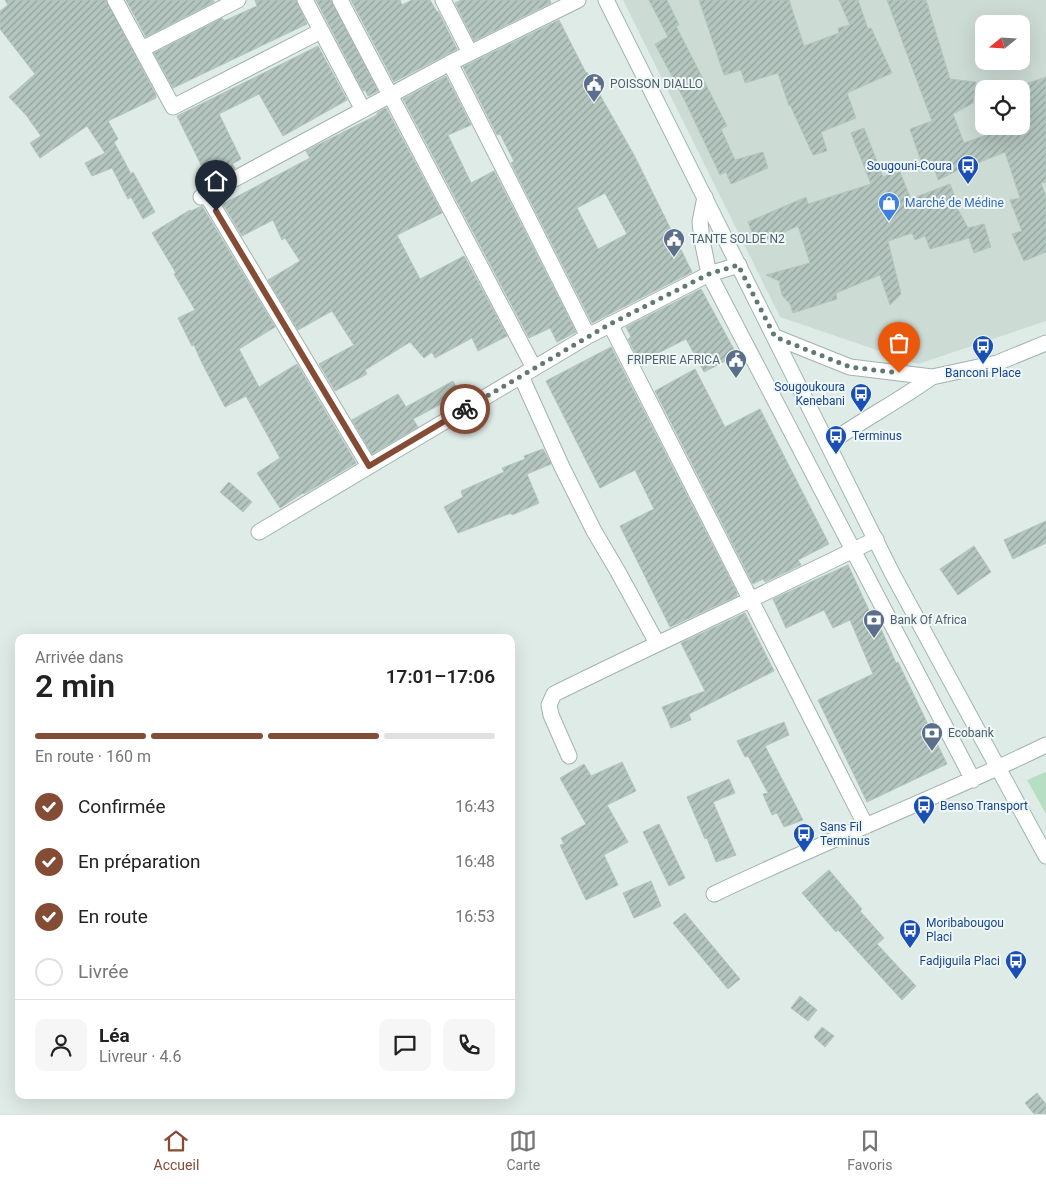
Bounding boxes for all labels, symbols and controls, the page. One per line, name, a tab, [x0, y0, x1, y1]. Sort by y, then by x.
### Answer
north arrow	[975, 15, 1030, 70]
map controls	[975, 15, 1030, 135]
public building icon: POISSON DIALLO	[582, 72, 606, 103]
place label: POISSON DIALLO	[610, 77, 703, 91]
button: locate	[975, 80, 1030, 135]
bus stop icon: Sougouni-Coura	[956, 154, 980, 185]
place label: Sougouni-Coura	[867, 159, 952, 173]
pin	[195, 160, 237, 211]
icon: home	[202, 167, 230, 195]
shop icon: Marché de Médine	[877, 191, 901, 222]
place label: Marché de Médine	[905, 196, 1004, 210]
public building icon: TANTE SOLDE N2	[662, 227, 686, 258]
place label: TANTE SOLDE N2	[690, 232, 785, 246]
pin	[878, 322, 920, 373]
icon: bag	[885, 329, 913, 357]
bus stop icon: Banconi Place	[971, 334, 995, 365]
public building icon: FRIPERIE AFRICA	[724, 348, 748, 379]
place label: FRIPERIE AFRICA	[627, 353, 720, 367]
place label: Banconi Place	[945, 366, 1021, 380]
place label: Sougoukoura Kenebani	[774, 380, 845, 408]
bus stop icon: Sougoukoura Kenebani	[849, 382, 873, 413]
courier	[440, 384, 490, 434]
icon: bike	[451, 395, 479, 423]
bus stop icon: Terminus	[824, 424, 848, 455]
place label: Terminus	[852, 429, 902, 443]
bank icon: Bank Of Africa	[862, 608, 886, 639]
place label: Bank Of Africa	[890, 613, 967, 627]
text: Arrivée dans	[35, 648, 124, 667]
text: 17:01–17:06	[386, 665, 495, 688]
text: 2 min	[35, 667, 115, 705]
bank icon: Ecobank	[920, 721, 944, 752]
place label: Ecobank	[948, 726, 995, 740]
text: En route · 160 m	[35, 747, 151, 766]
icon: check	[35, 793, 63, 821]
bus stop icon: Benso Transport	[912, 794, 936, 825]
text: Confirmée	[78, 795, 165, 818]
text: 16:43	[455, 797, 495, 816]
place label: Benso Transport	[940, 799, 1028, 813]
place label: Sans Fil Terminus	[820, 820, 870, 848]
bus stop icon: Sans Fil Terminus	[792, 822, 816, 853]
icon: check	[35, 848, 63, 876]
text: En préparation	[78, 850, 201, 873]
text: 16:48	[455, 852, 495, 871]
icon: check	[35, 903, 63, 931]
text: En route	[78, 905, 148, 928]
text: 16:53	[455, 907, 495, 926]
place label: Moribabougou Placi	[926, 916, 1004, 944]
bus stop icon: Moribabougou Placi	[898, 918, 922, 949]
bus stop icon: Fadjiguila Placi	[1004, 949, 1028, 980]
place label: Fadjiguila Placi	[920, 954, 1000, 968]
text: Livrée	[78, 960, 128, 983]
button: person	[35, 1019, 87, 1071]
button: chat	[379, 1019, 431, 1071]
button: phone	[443, 1019, 495, 1071]
text: Léa	[99, 1024, 130, 1047]
text: Livreur · 4.6	[99, 1047, 182, 1066]
tab: Accueil	[154, 1127, 199, 1173]
tab: Carte	[506, 1127, 540, 1173]
tab: Favoris	[847, 1127, 892, 1173]

